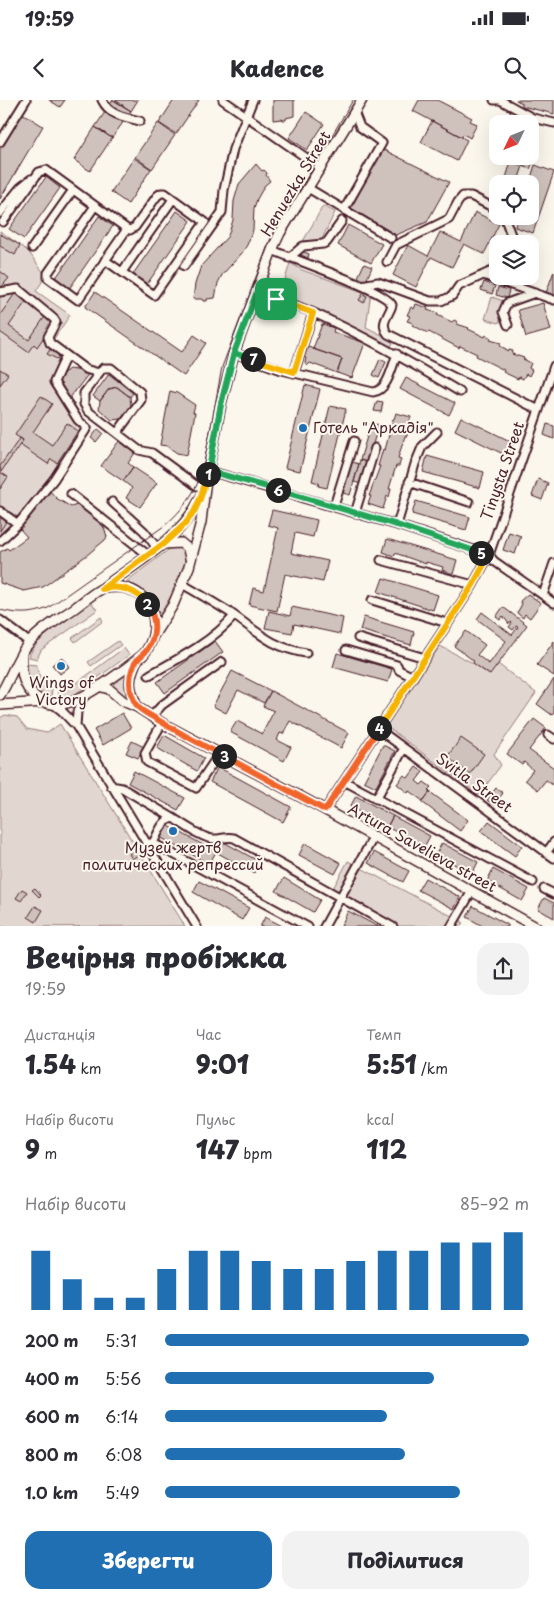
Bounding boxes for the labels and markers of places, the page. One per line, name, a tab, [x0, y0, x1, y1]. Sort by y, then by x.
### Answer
pin	[255, 278, 297, 320]
pin: 7	[240, 346, 266, 372]
place label: Готель "Аркадія"	[313, 415, 434, 438]
marker: Готель "Аркадія"	[297, 422, 309, 434]
pin: 1	[196, 462, 220, 486]
pin: 6	[266, 478, 290, 502]
pin: 5	[468, 540, 494, 566]
pin: 2	[134, 592, 160, 616]
marker: Wings of Victory	[55, 660, 67, 672]
place label: Wings of Victory	[29, 670, 94, 710]
pin: 4	[366, 716, 392, 740]
pin: 3	[212, 744, 236, 768]
marker: Музей жертв политических репрессий	[167, 825, 179, 837]
place label: Музей жертв политических репрессий	[82, 835, 264, 875]

